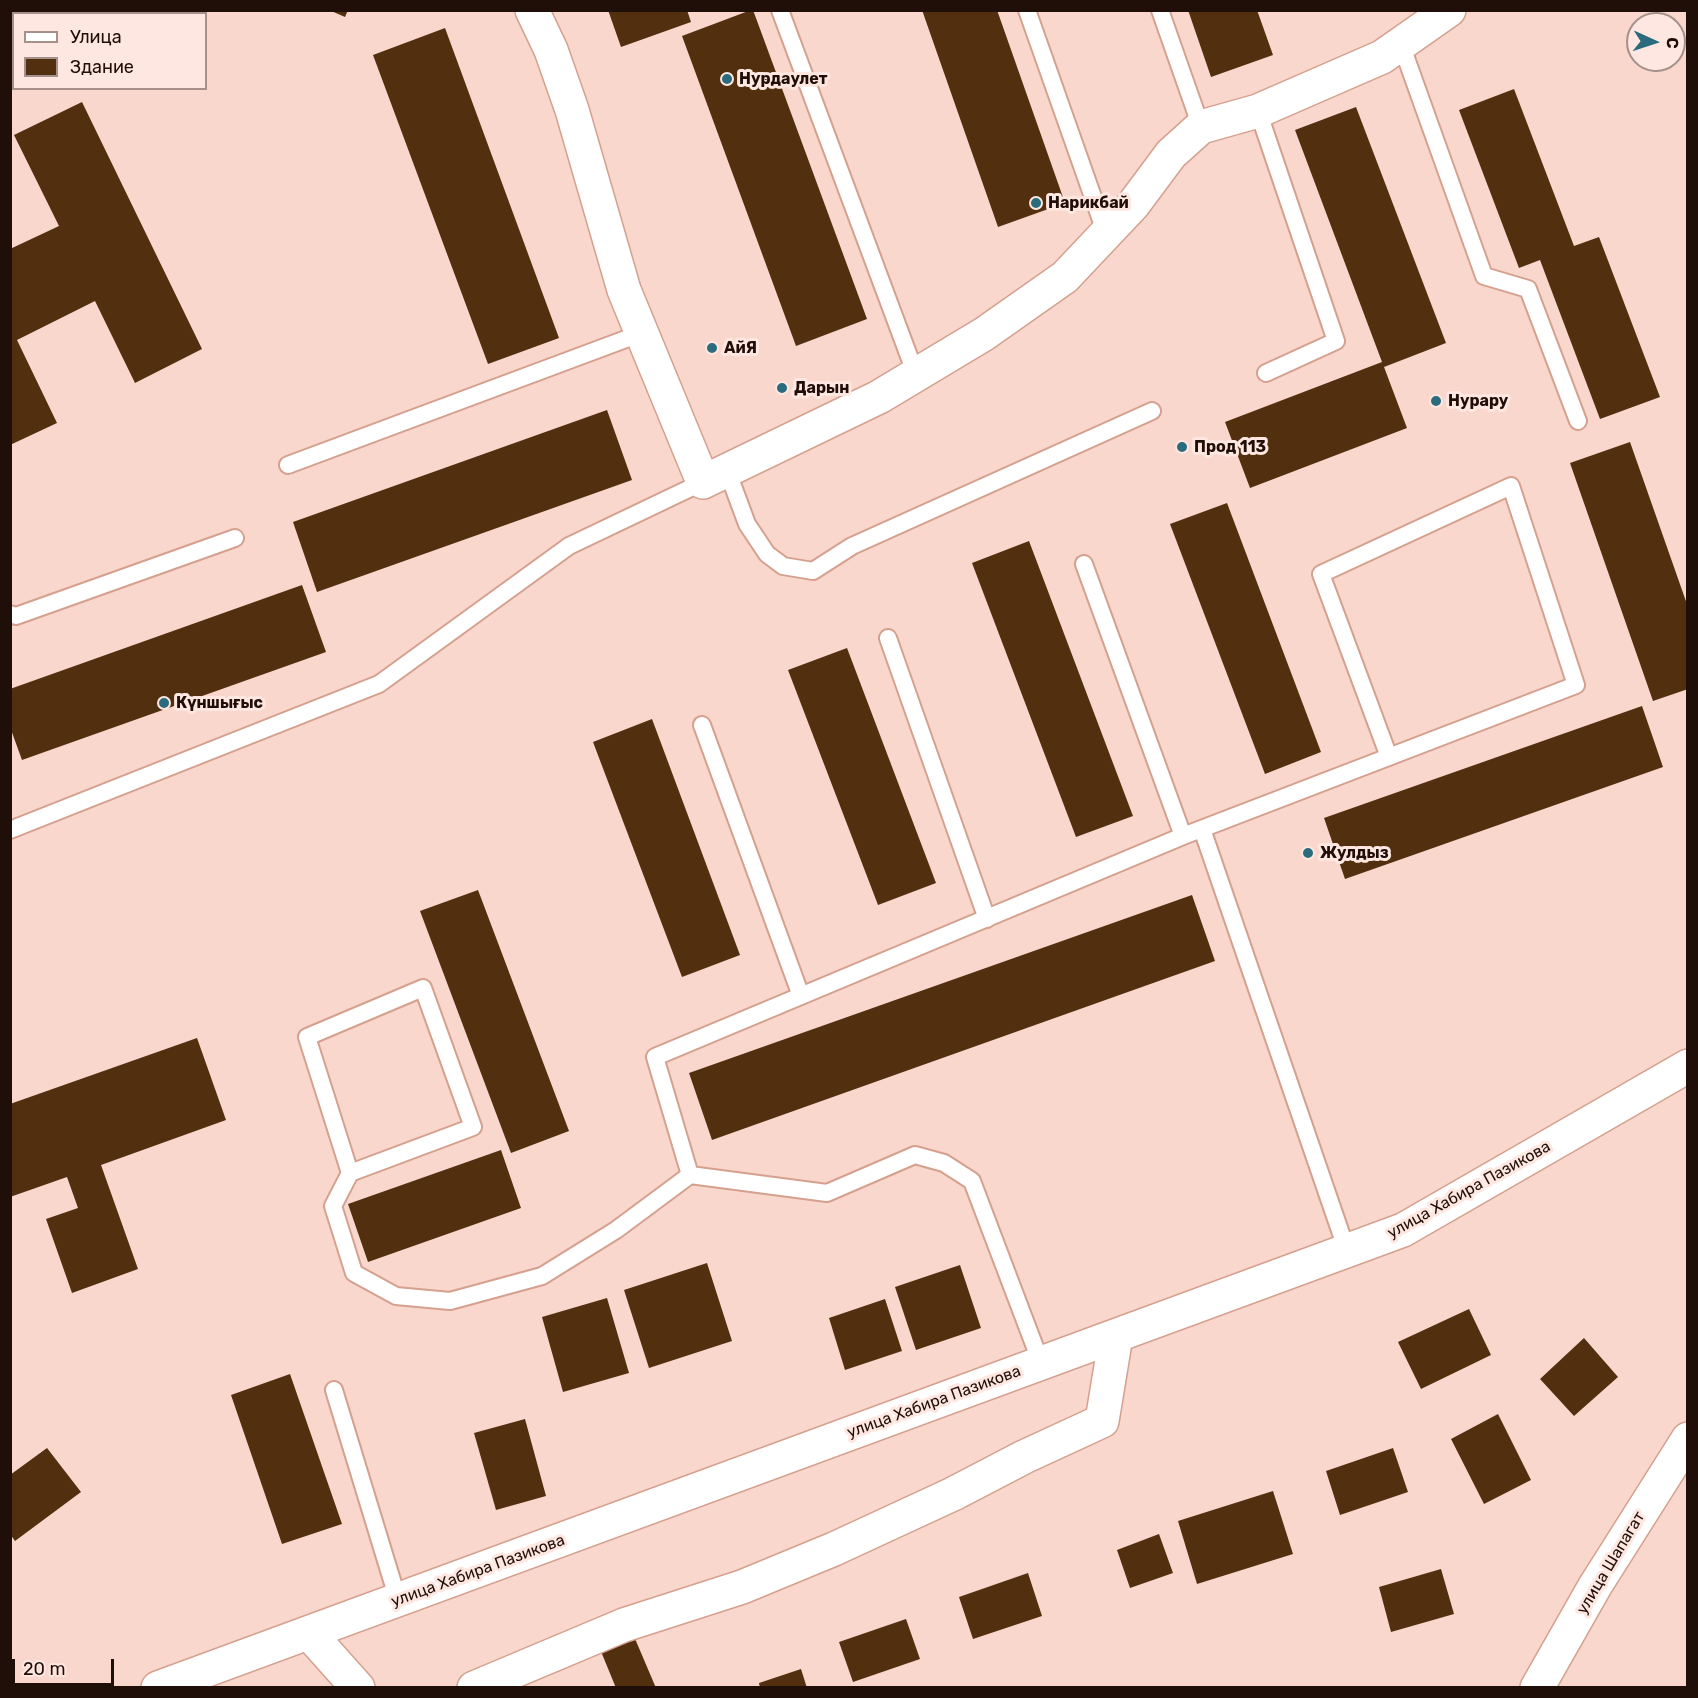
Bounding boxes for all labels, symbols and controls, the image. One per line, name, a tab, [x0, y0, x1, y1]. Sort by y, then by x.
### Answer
legend	[12, 12, 207, 90]
north arrow	[1626, 12, 1686, 72]
text: Улица	[70, 26, 122, 48]
text: С	[1663, 37, 1682, 49]
text: Здание	[70, 56, 134, 78]
place label: Нурдаулет	[739, 69, 828, 89]
marker: Нурдаулет	[720, 72, 734, 86]
place label: Нарикбай	[1048, 193, 1129, 213]
marker: Нарикбай	[1029, 196, 1043, 210]
place label: АйЯ	[724, 338, 757, 358]
marker: АйЯ	[705, 341, 719, 355]
place label: Дарын	[794, 378, 849, 398]
marker: Дарын	[775, 381, 789, 395]
place label: Нурару	[1448, 391, 1508, 411]
marker: Нурару	[1429, 394, 1443, 408]
place label: Прод 113	[1194, 437, 1266, 457]
marker: Прод 113	[1175, 440, 1189, 454]
place label: Күншығыс	[176, 693, 263, 713]
marker: Күншығыс	[157, 696, 171, 710]
place label: Жулдыз	[1320, 843, 1389, 863]
marker: Жулдыз	[1301, 846, 1315, 860]
street label: улица Хабира Пазикова	[1384, 1137, 1554, 1243]
street label: улица Хабира Пазикова	[844, 1362, 1024, 1442]
street label: улица Шапагат	[1573, 1508, 1649, 1618]
street label: улица Хабира Пазикова	[388, 1531, 568, 1611]
scale bar	[15, 1647, 117, 1685]
text: 20 m	[23, 1658, 65, 1680]

